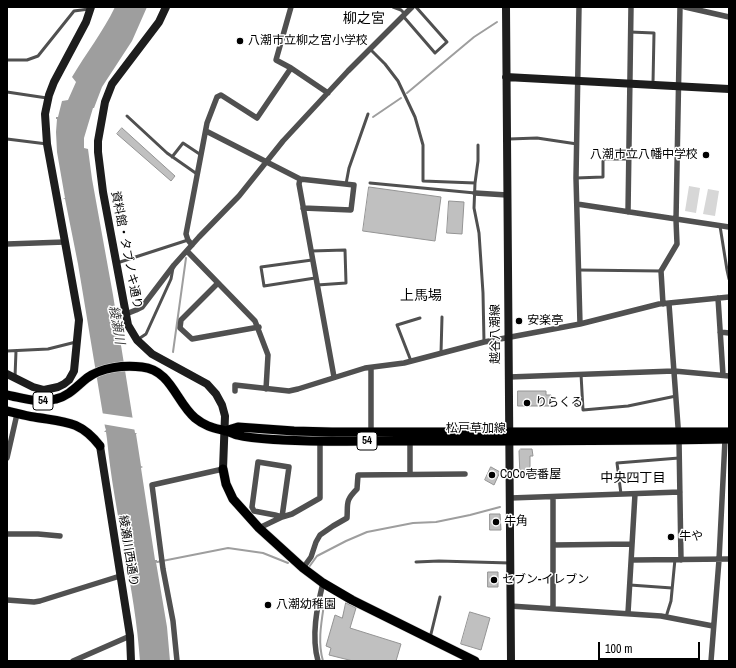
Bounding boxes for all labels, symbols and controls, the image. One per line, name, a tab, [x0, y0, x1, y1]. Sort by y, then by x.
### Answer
district label: 柳之宮	[343, 11, 385, 27]
place label: 八潮市立柳之宮小学校	[248, 34, 368, 48]
marker: 八潮市立柳之宮小学校	[235, 36, 245, 46]
place label: 八潮市立八幡中学校	[590, 148, 698, 162]
marker: 八潮市立八幡中学校	[701, 150, 711, 160]
street label: 資料館・タブノキ通り	[107, 190, 145, 310]
district label: 上馬場	[400, 288, 442, 304]
water label: 綾瀬川	[105, 304, 127, 346]
street label: 越谷八潮線	[489, 304, 503, 364]
place label: 安楽亭	[527, 314, 563, 328]
marker: 安楽亭	[514, 316, 524, 326]
road number: 54	[33, 392, 53, 410]
place label: りらくる	[535, 396, 583, 410]
marker: りらくる	[522, 398, 532, 408]
street label: 松戸草加線	[446, 422, 506, 436]
road number: 54	[357, 432, 377, 450]
place label: CoCo壱番屋	[500, 468, 561, 482]
marker: CoCo壱番屋	[487, 470, 497, 480]
district label: 中央四丁目	[601, 471, 665, 487]
street label: 綾瀬川西通り	[115, 514, 141, 588]
place label: 牛角	[504, 515, 528, 529]
marker: 牛角	[491, 517, 501, 527]
place label: 牛や	[679, 530, 703, 544]
marker: 牛や	[666, 532, 676, 542]
place label: セブン-イレブン	[502, 573, 589, 587]
marker: セブン-イレブン	[489, 575, 499, 585]
place label: 八潮幼稚園	[276, 598, 336, 612]
marker: 八潮幼稚園	[263, 600, 273, 610]
scale bar	[600, 634, 702, 660]
text: 100 m	[605, 641, 632, 657]

